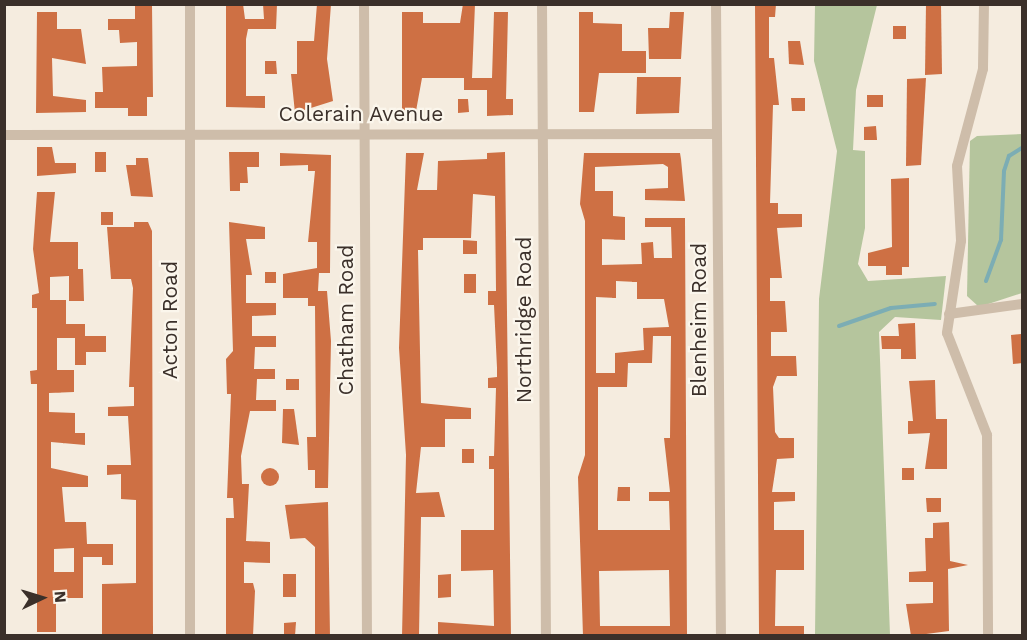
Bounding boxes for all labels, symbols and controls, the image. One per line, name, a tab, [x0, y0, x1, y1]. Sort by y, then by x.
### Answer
street label: Colerain Avenue	[278, 101, 444, 127]
street label: Northridge Road	[511, 237, 537, 403]
street label: Blenheim Road	[686, 243, 712, 397]
street label: Chatham Road	[333, 245, 359, 395]
street label: Acton Road	[157, 261, 183, 379]
north arrow	[12, 568, 72, 628]
text: N	[51, 590, 70, 603]

